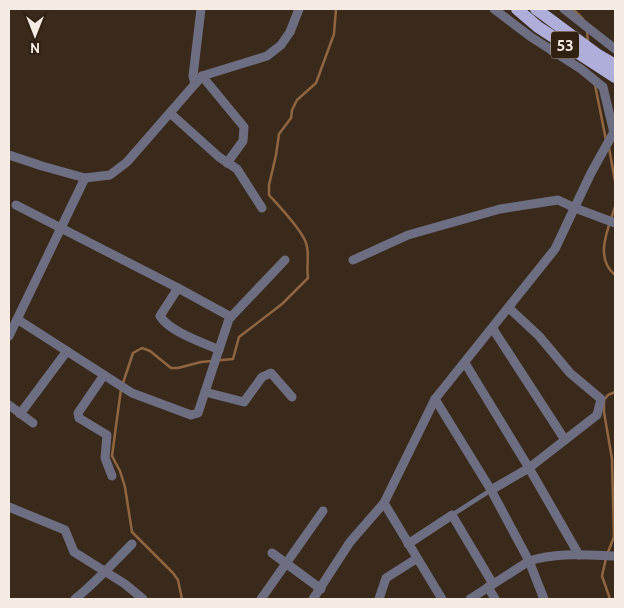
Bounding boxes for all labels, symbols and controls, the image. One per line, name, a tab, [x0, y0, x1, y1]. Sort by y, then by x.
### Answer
north arrow	[10, 10, 60, 60]
road number: 53	[551, 32, 579, 58]
text: N	[30, 39, 40, 57]

